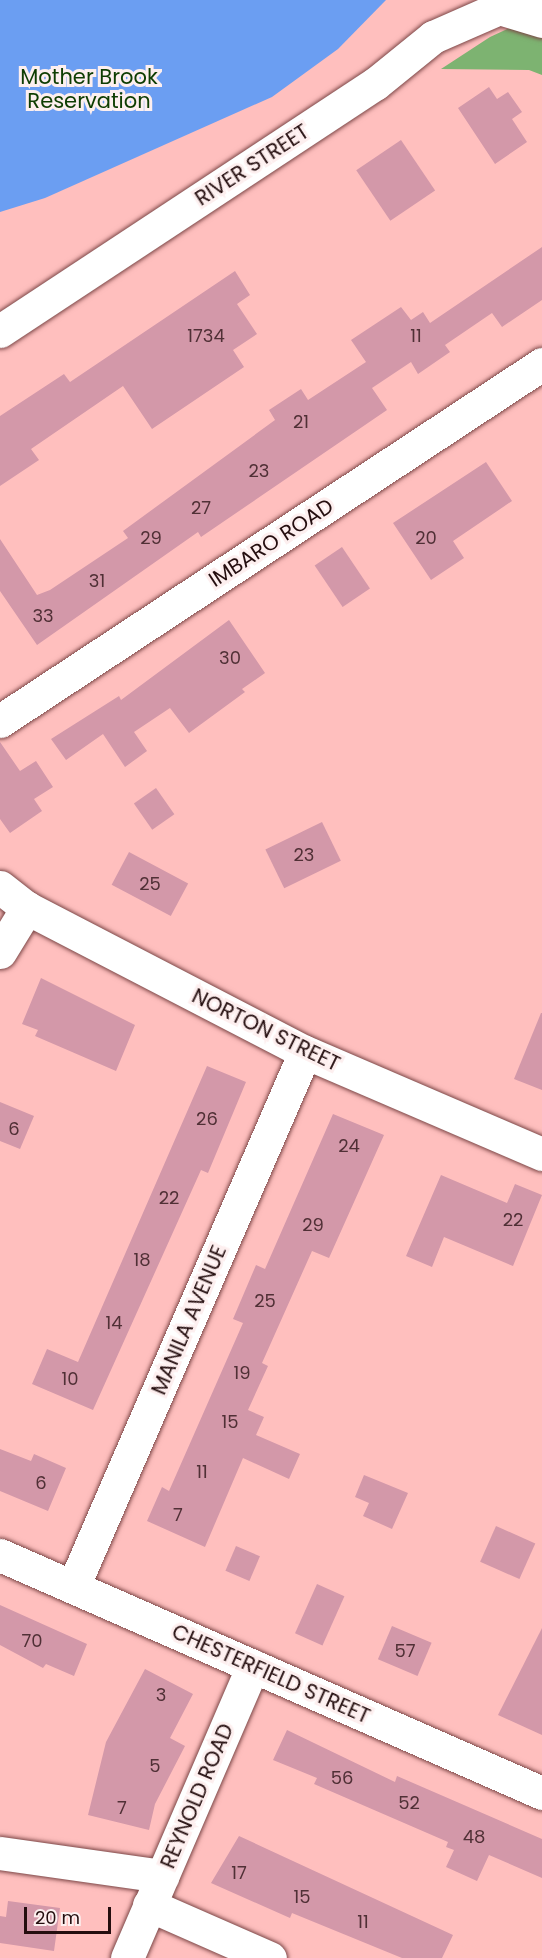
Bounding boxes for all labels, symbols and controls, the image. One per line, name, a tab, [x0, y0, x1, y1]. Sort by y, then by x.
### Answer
park label: Mother Brook Reservation	[20, 64, 158, 114]
street label: RIVER STREET	[190, 119, 314, 211]
house number: 1734	[187, 325, 225, 347]
house number: 11	[410, 325, 422, 347]
house number: 21	[293, 411, 309, 433]
house number: 23	[249, 460, 269, 482]
street label: IMBARO ROAD	[204, 493, 338, 593]
house number: 27	[191, 497, 211, 519]
house number: 29	[140, 527, 162, 549]
house number: 20	[415, 527, 437, 549]
house number: 31	[89, 570, 105, 592]
house number: 33	[32, 605, 54, 627]
house number: 30	[219, 647, 241, 669]
house number: 23	[294, 844, 314, 866]
house number: 25	[139, 873, 161, 895]
street label: NORTON STREET	[188, 983, 344, 1077]
house number: 26	[196, 1108, 218, 1130]
house number: 6	[8, 1118, 20, 1140]
house number: 24	[338, 1135, 360, 1157]
house number: 22	[159, 1187, 179, 1209]
house number: 22	[503, 1209, 523, 1231]
house number: 29	[302, 1214, 324, 1236]
street label: MANILA AVENUE	[146, 1242, 232, 1398]
house number: 18	[133, 1249, 151, 1271]
house number: 25	[254, 1290, 276, 1312]
house number: 14	[105, 1312, 123, 1334]
house number: 19	[233, 1362, 251, 1384]
house number: 10	[61, 1368, 79, 1390]
house number: 15	[221, 1411, 239, 1433]
house number: 11	[196, 1461, 208, 1483]
house number: 6	[35, 1472, 47, 1494]
house number: 7	[173, 1504, 183, 1526]
street label: CHESTERFIELD STREET	[168, 1619, 374, 1729]
house number: 70	[21, 1630, 43, 1652]
house number: 57	[394, 1640, 416, 1662]
house number: 3	[156, 1684, 166, 1706]
street label: REYNOLD ROAD	[155, 1720, 239, 1872]
house number: 5	[149, 1755, 161, 1777]
house number: 56	[331, 1767, 353, 1789]
house number: 52	[398, 1792, 420, 1814]
house number: 7	[117, 1797, 127, 1819]
house number: 48	[463, 1826, 485, 1848]
house number: 17	[231, 1862, 247, 1884]
house number: 15	[293, 1886, 311, 1908]
scale bar	[27, 1895, 114, 1933]
text: 20 m	[35, 1905, 80, 1930]
house number: 11	[357, 1911, 369, 1933]

